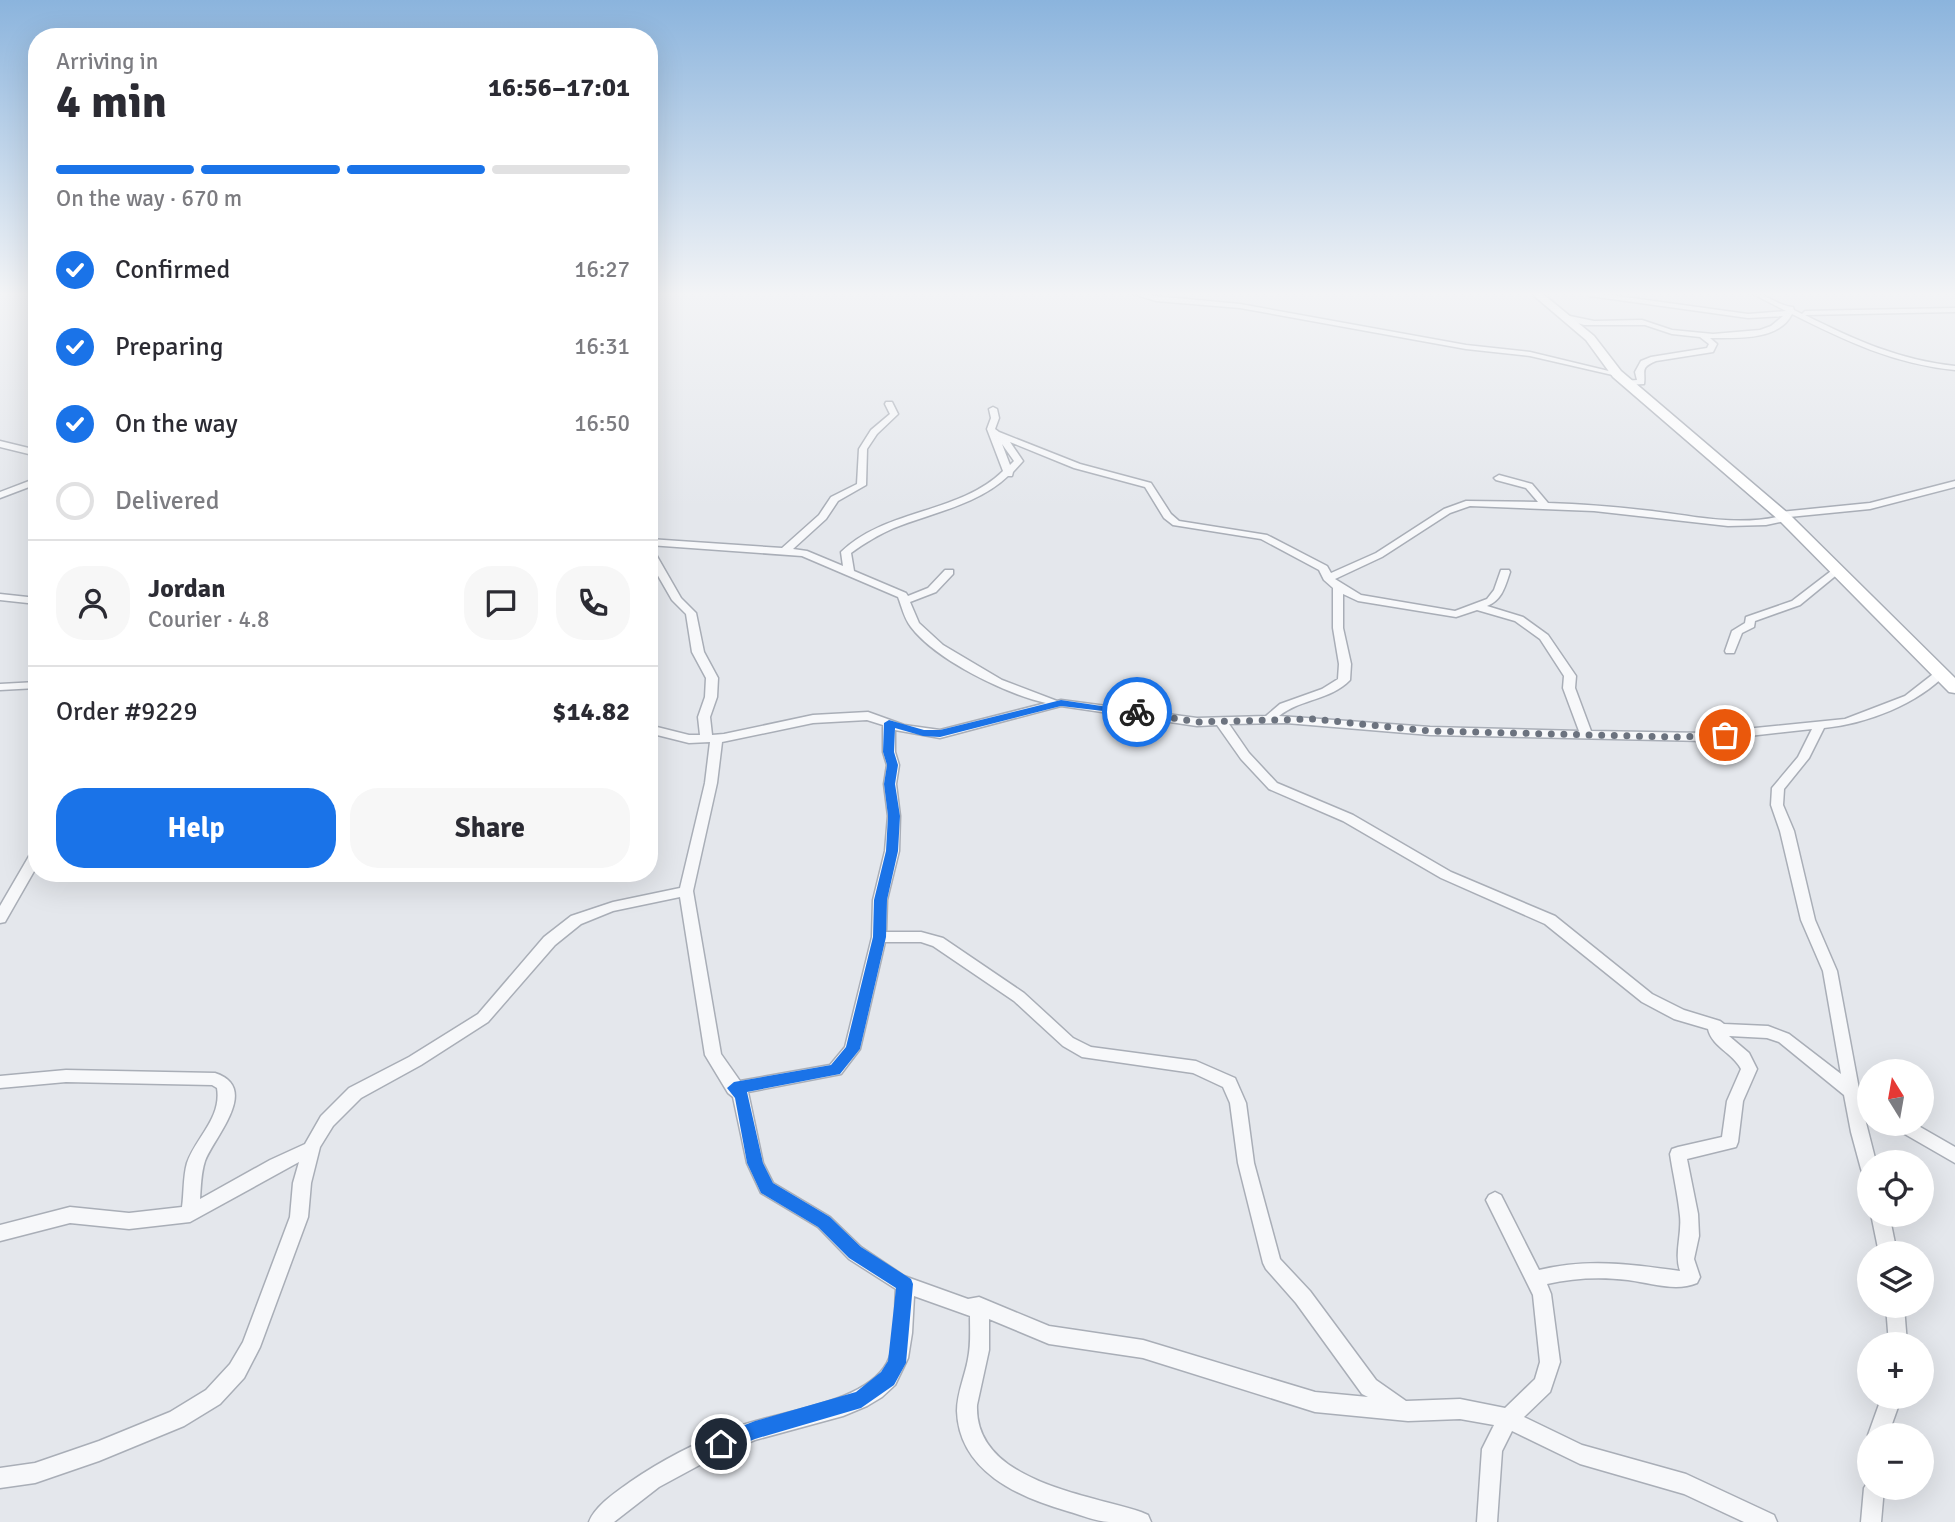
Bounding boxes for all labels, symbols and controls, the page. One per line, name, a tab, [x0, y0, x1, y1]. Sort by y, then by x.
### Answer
text: Arriving in	[56, 47, 158, 76]
text: 16:56–17:01	[488, 72, 630, 104]
text: 4 min	[56, 74, 167, 130]
text: On the way · 670 m	[56, 184, 242, 213]
icon: check	[56, 251, 94, 289]
text: Confirmed	[115, 254, 230, 286]
text: 16:27	[574, 255, 630, 284]
icon: check	[56, 328, 94, 366]
text: Preparing	[115, 331, 223, 363]
text: 16:31	[574, 332, 630, 361]
icon: check	[56, 405, 94, 443]
text: On the way	[115, 408, 238, 440]
text: 16:50	[574, 409, 630, 438]
text: Delivered	[115, 485, 220, 517]
button: person	[56, 566, 130, 640]
button: chat	[464, 566, 538, 640]
button: phone	[556, 566, 630, 640]
text: Jordan	[148, 573, 225, 605]
text: Courier · 4.8	[148, 605, 269, 634]
courier	[1102, 677, 1172, 747]
icon: bike	[1118, 693, 1156, 731]
text: Order #9229	[56, 696, 197, 728]
text: $14.82	[552, 696, 630, 728]
pin	[1695, 705, 1755, 765]
icon: bag	[1706, 716, 1744, 754]
button: Help	[56, 788, 336, 868]
button: Share	[350, 788, 630, 868]
north arrow	[1857, 1059, 1934, 1136]
map controls	[1857, 1059, 1934, 1500]
button: locate	[1857, 1150, 1934, 1227]
button: layers	[1857, 1241, 1934, 1318]
button: +	[1857, 1332, 1934, 1409]
pin	[691, 1414, 751, 1474]
button: −	[1857, 1423, 1934, 1500]
icon: home	[702, 1425, 740, 1463]

